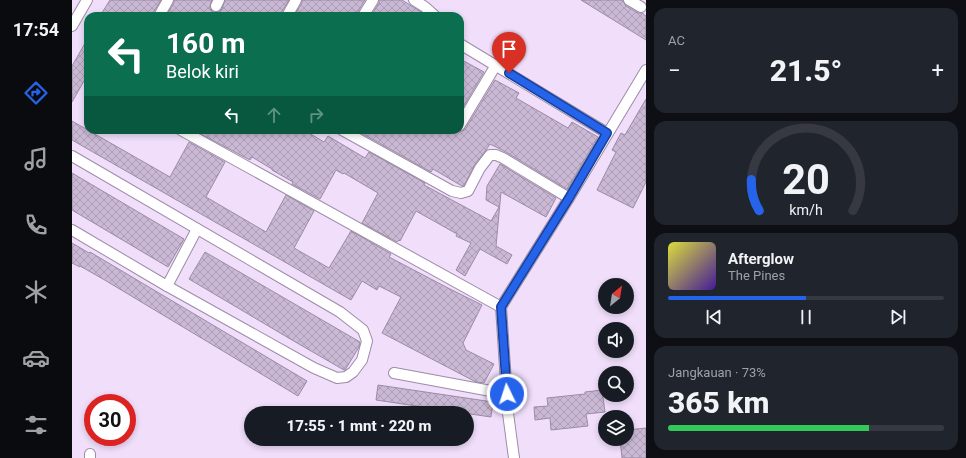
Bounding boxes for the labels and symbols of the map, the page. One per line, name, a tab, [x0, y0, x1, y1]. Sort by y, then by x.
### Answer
pin	[492, 32, 526, 73]
north arrow	[598, 278, 634, 314]
position arrow	[486, 373, 528, 415]
speed limit sign: 30	[84, 394, 136, 446]

